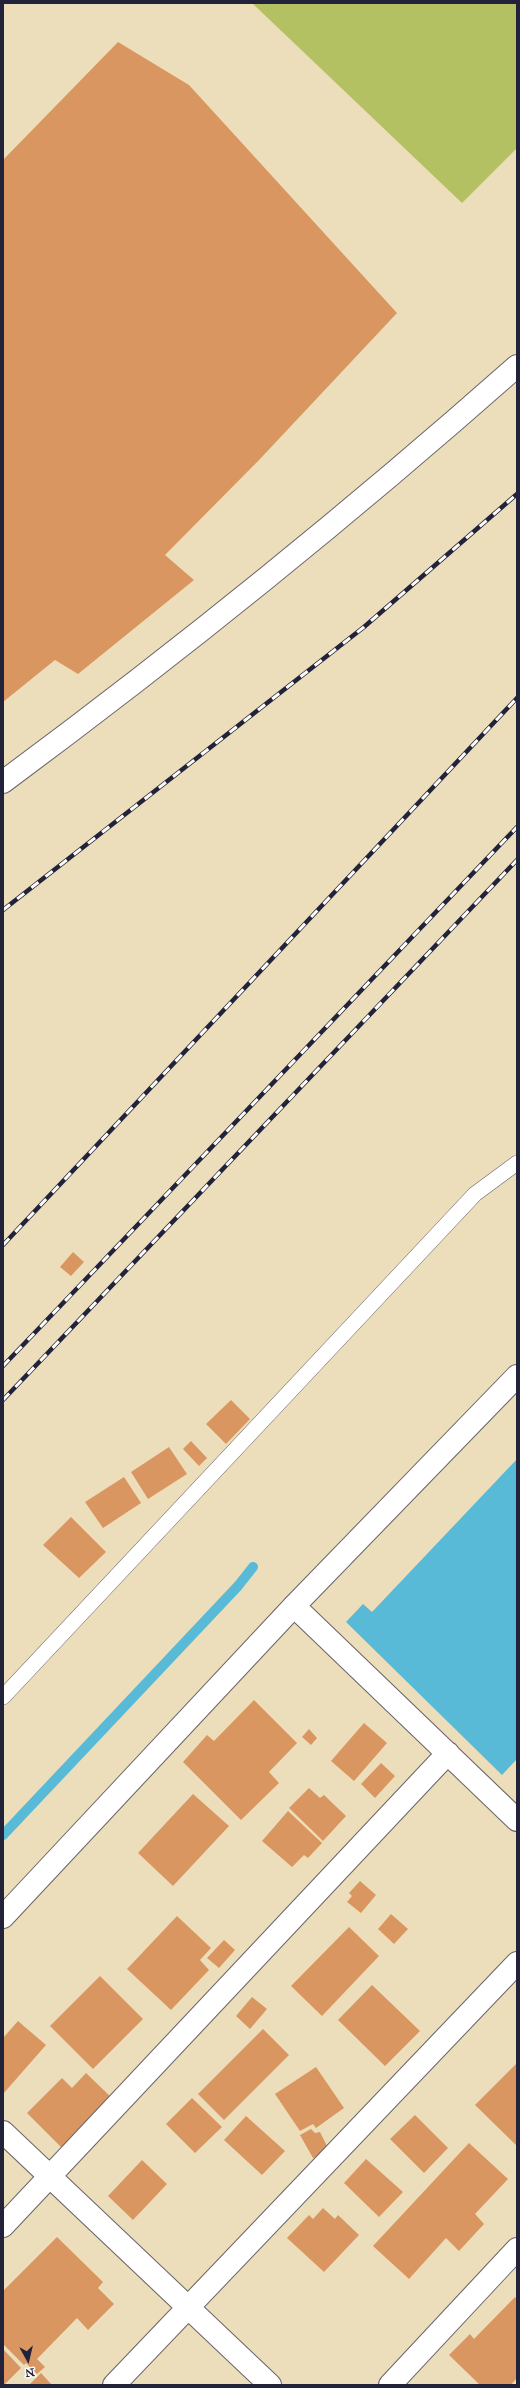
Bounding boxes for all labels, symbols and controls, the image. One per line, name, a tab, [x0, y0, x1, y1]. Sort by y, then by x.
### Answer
north arrow	[8, 2340, 48, 2380]
text: N	[24, 2365, 35, 2379]

